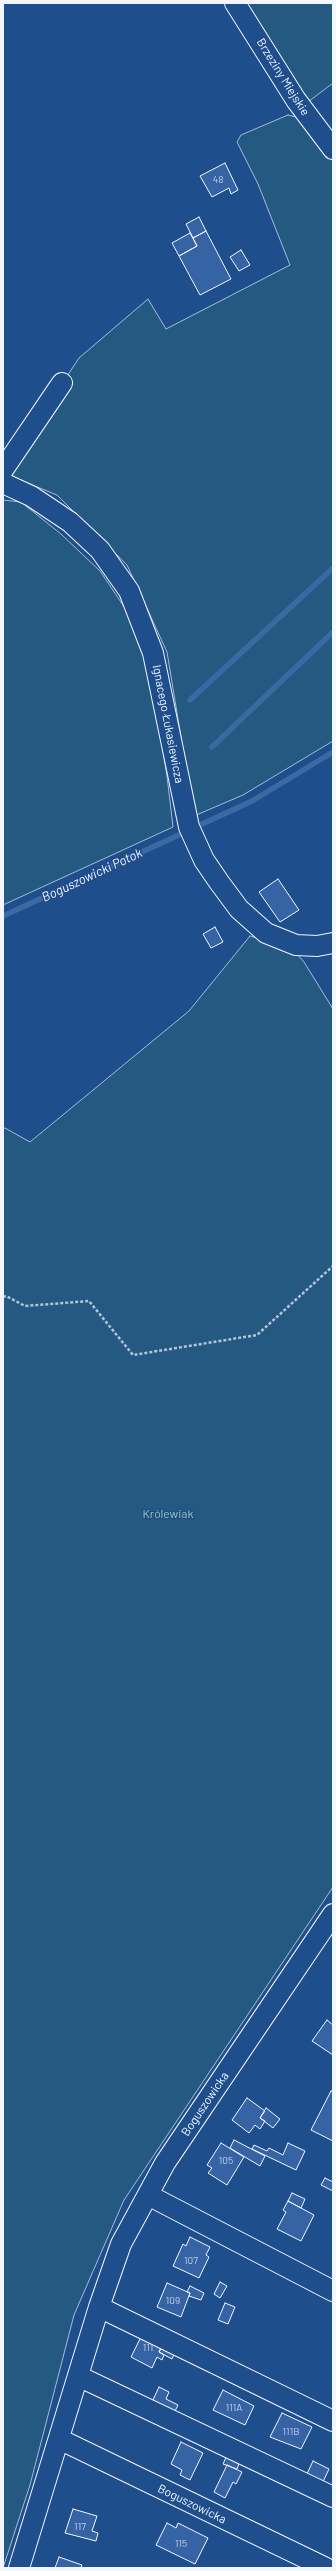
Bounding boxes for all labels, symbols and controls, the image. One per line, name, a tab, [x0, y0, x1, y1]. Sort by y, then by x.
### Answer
street label: Brzeziny Miejskie	[253, 36, 313, 118]
house number: 48	[213, 174, 223, 186]
street label: Ignacego Łukasiewicza	[149, 664, 187, 784]
water label: Boguszowicki Potok	[39, 845, 145, 905]
park label: Królewiak	[143, 1507, 193, 1521]
street label: Boguszowicka	[178, 2069, 232, 2139]
house number: 105	[219, 2155, 233, 2167]
house number: 107	[184, 2255, 198, 2267]
house number: 109	[166, 2295, 180, 2307]
house number: 111	[143, 2342, 153, 2354]
house number: 111A	[226, 2402, 242, 2414]
house number: 111B	[283, 2426, 299, 2438]
street label: Boguszowicka	[155, 2481, 229, 2527]
house number: 117	[74, 2521, 86, 2533]
house number: 115	[175, 2538, 187, 2550]

